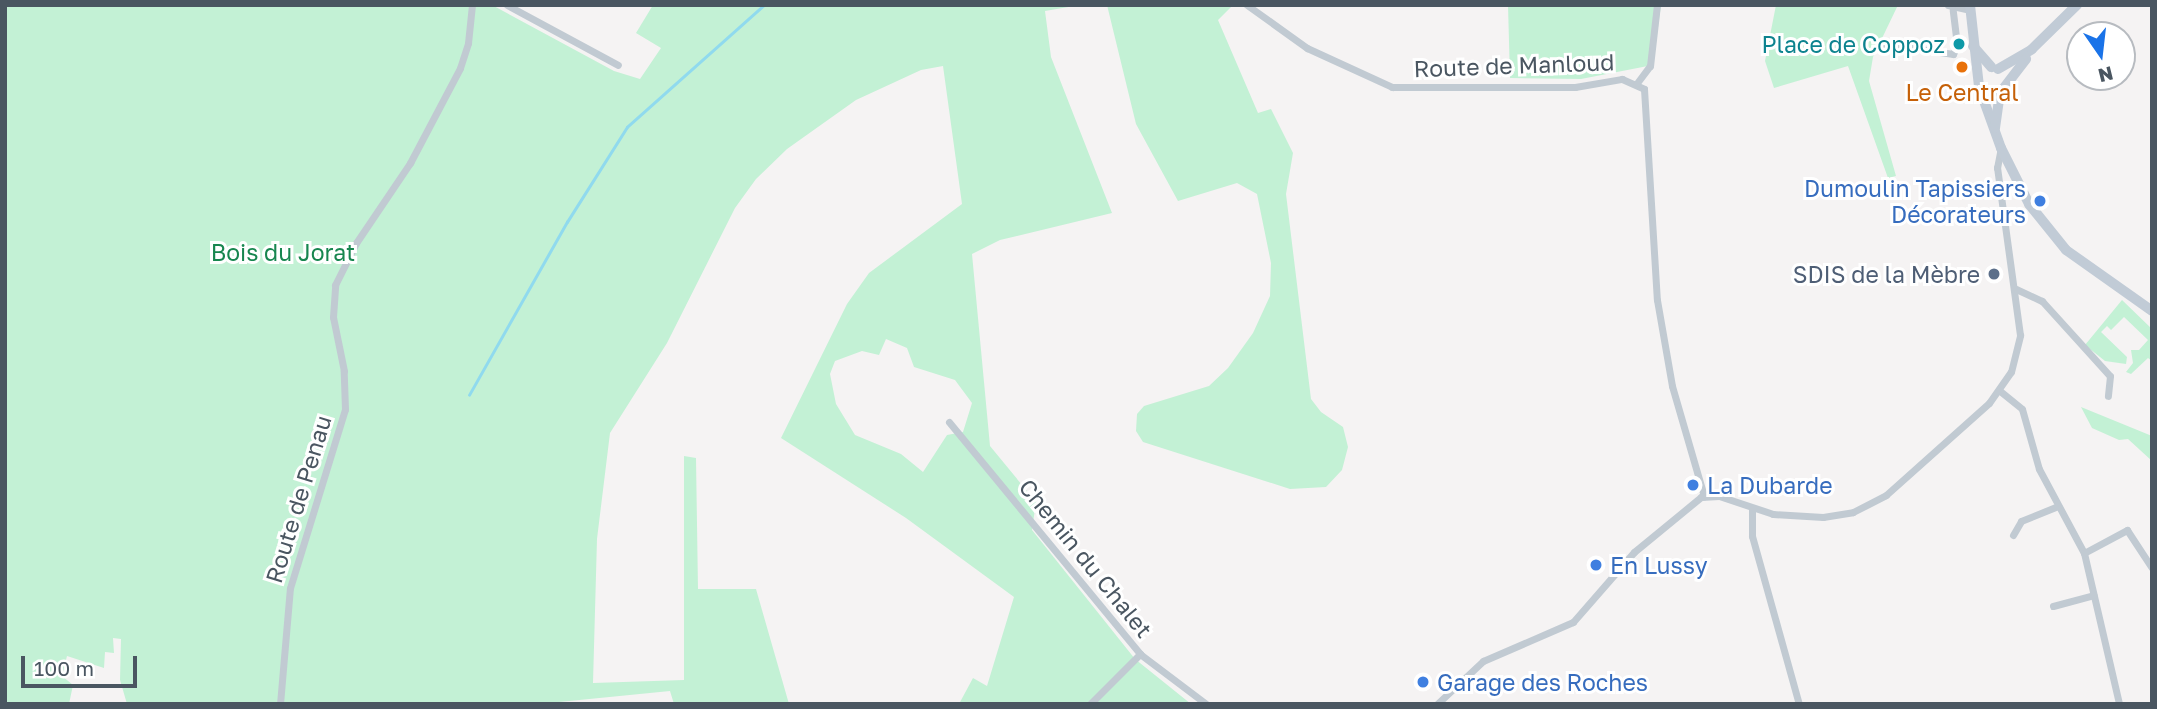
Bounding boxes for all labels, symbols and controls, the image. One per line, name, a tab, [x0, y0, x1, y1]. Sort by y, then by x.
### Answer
north arrow	[2066, 21, 2136, 91]
place label: Place de Coppoz	[1761, 30, 1945, 58]
marker: Place de Coppoz	[1951, 36, 1967, 52]
street label: Route de Manloud	[1413, 48, 1615, 82]
marker: Le Central	[1954, 59, 1970, 75]
text: N	[2096, 62, 2116, 88]
place label: Le Central	[1905, 78, 2019, 106]
place label: Dumoulin Tapissiers Décorateurs	[1804, 174, 2026, 228]
marker: Dumoulin Tapissiers Décorateurs	[2032, 193, 2048, 209]
park label: Bois du Jorat	[211, 238, 355, 266]
place label: SDIS de la Mèbre	[1793, 260, 1980, 288]
marker: SDIS de la Mèbre	[1986, 266, 2002, 282]
street label: Route de Penau	[259, 412, 337, 586]
place label: La Dubarde	[1707, 471, 1832, 499]
street label: Chemin du Chalet	[1014, 473, 1158, 643]
marker: La Dubarde	[1685, 477, 1701, 493]
place label: En Lussy	[1610, 551, 1708, 579]
marker: En Lussy	[1588, 557, 1604, 573]
scale bar	[24, 642, 140, 686]
text: 100 m	[34, 655, 94, 681]
place label: Garage des Roches	[1437, 668, 1648, 696]
marker: Garage des Roches	[1415, 674, 1431, 690]

